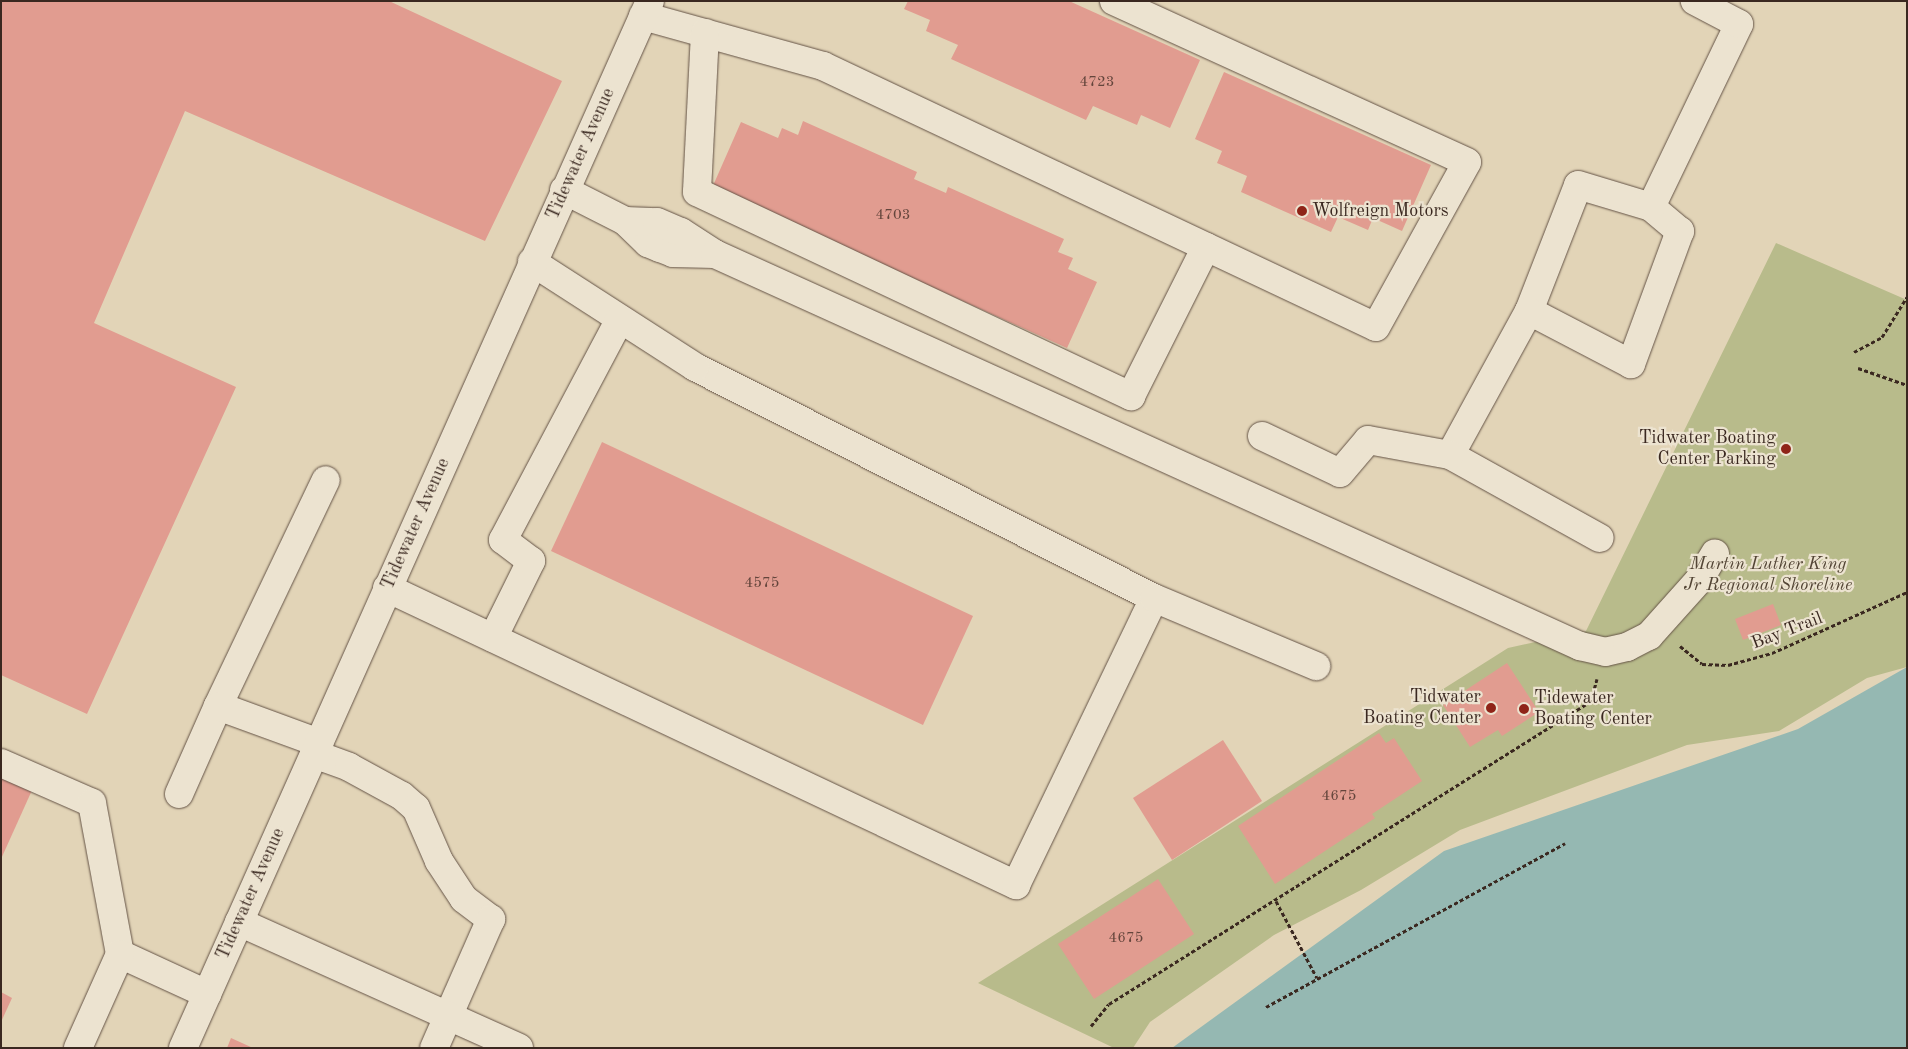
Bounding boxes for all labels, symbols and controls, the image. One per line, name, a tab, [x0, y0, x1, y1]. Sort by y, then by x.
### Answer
house number: 4723	[1080, 74, 1114, 92]
street label: Tidewater Avenue	[542, 85, 620, 223]
place label: Wolfreign Motors	[1312, 200, 1449, 222]
marker: Wolfreign Motors	[1296, 205, 1308, 217]
house number: 4703	[876, 207, 910, 225]
place label: Tidwater Boating Center Parking	[1639, 428, 1776, 470]
marker: Tidwater Boating Center Parking	[1780, 443, 1792, 455]
street label: Tidewater Avenue	[377, 455, 455, 593]
park label: Martin Luther King Jr Regional Shoreline	[1684, 554, 1852, 596]
house number: 4575	[745, 575, 779, 593]
street label: Bay Trail	[1748, 608, 1826, 654]
place label: Tidwater Boating Center	[1363, 687, 1481, 730]
place label: Tidewater Boating Center	[1534, 688, 1652, 731]
marker: Tidwater Boating Center	[1485, 702, 1497, 714]
marker: Tidewater Boating Center	[1518, 703, 1530, 715]
house number: 4675	[1322, 788, 1356, 806]
street label: Tidewater Avenue	[212, 825, 290, 963]
house number: 4675	[1109, 930, 1143, 948]

